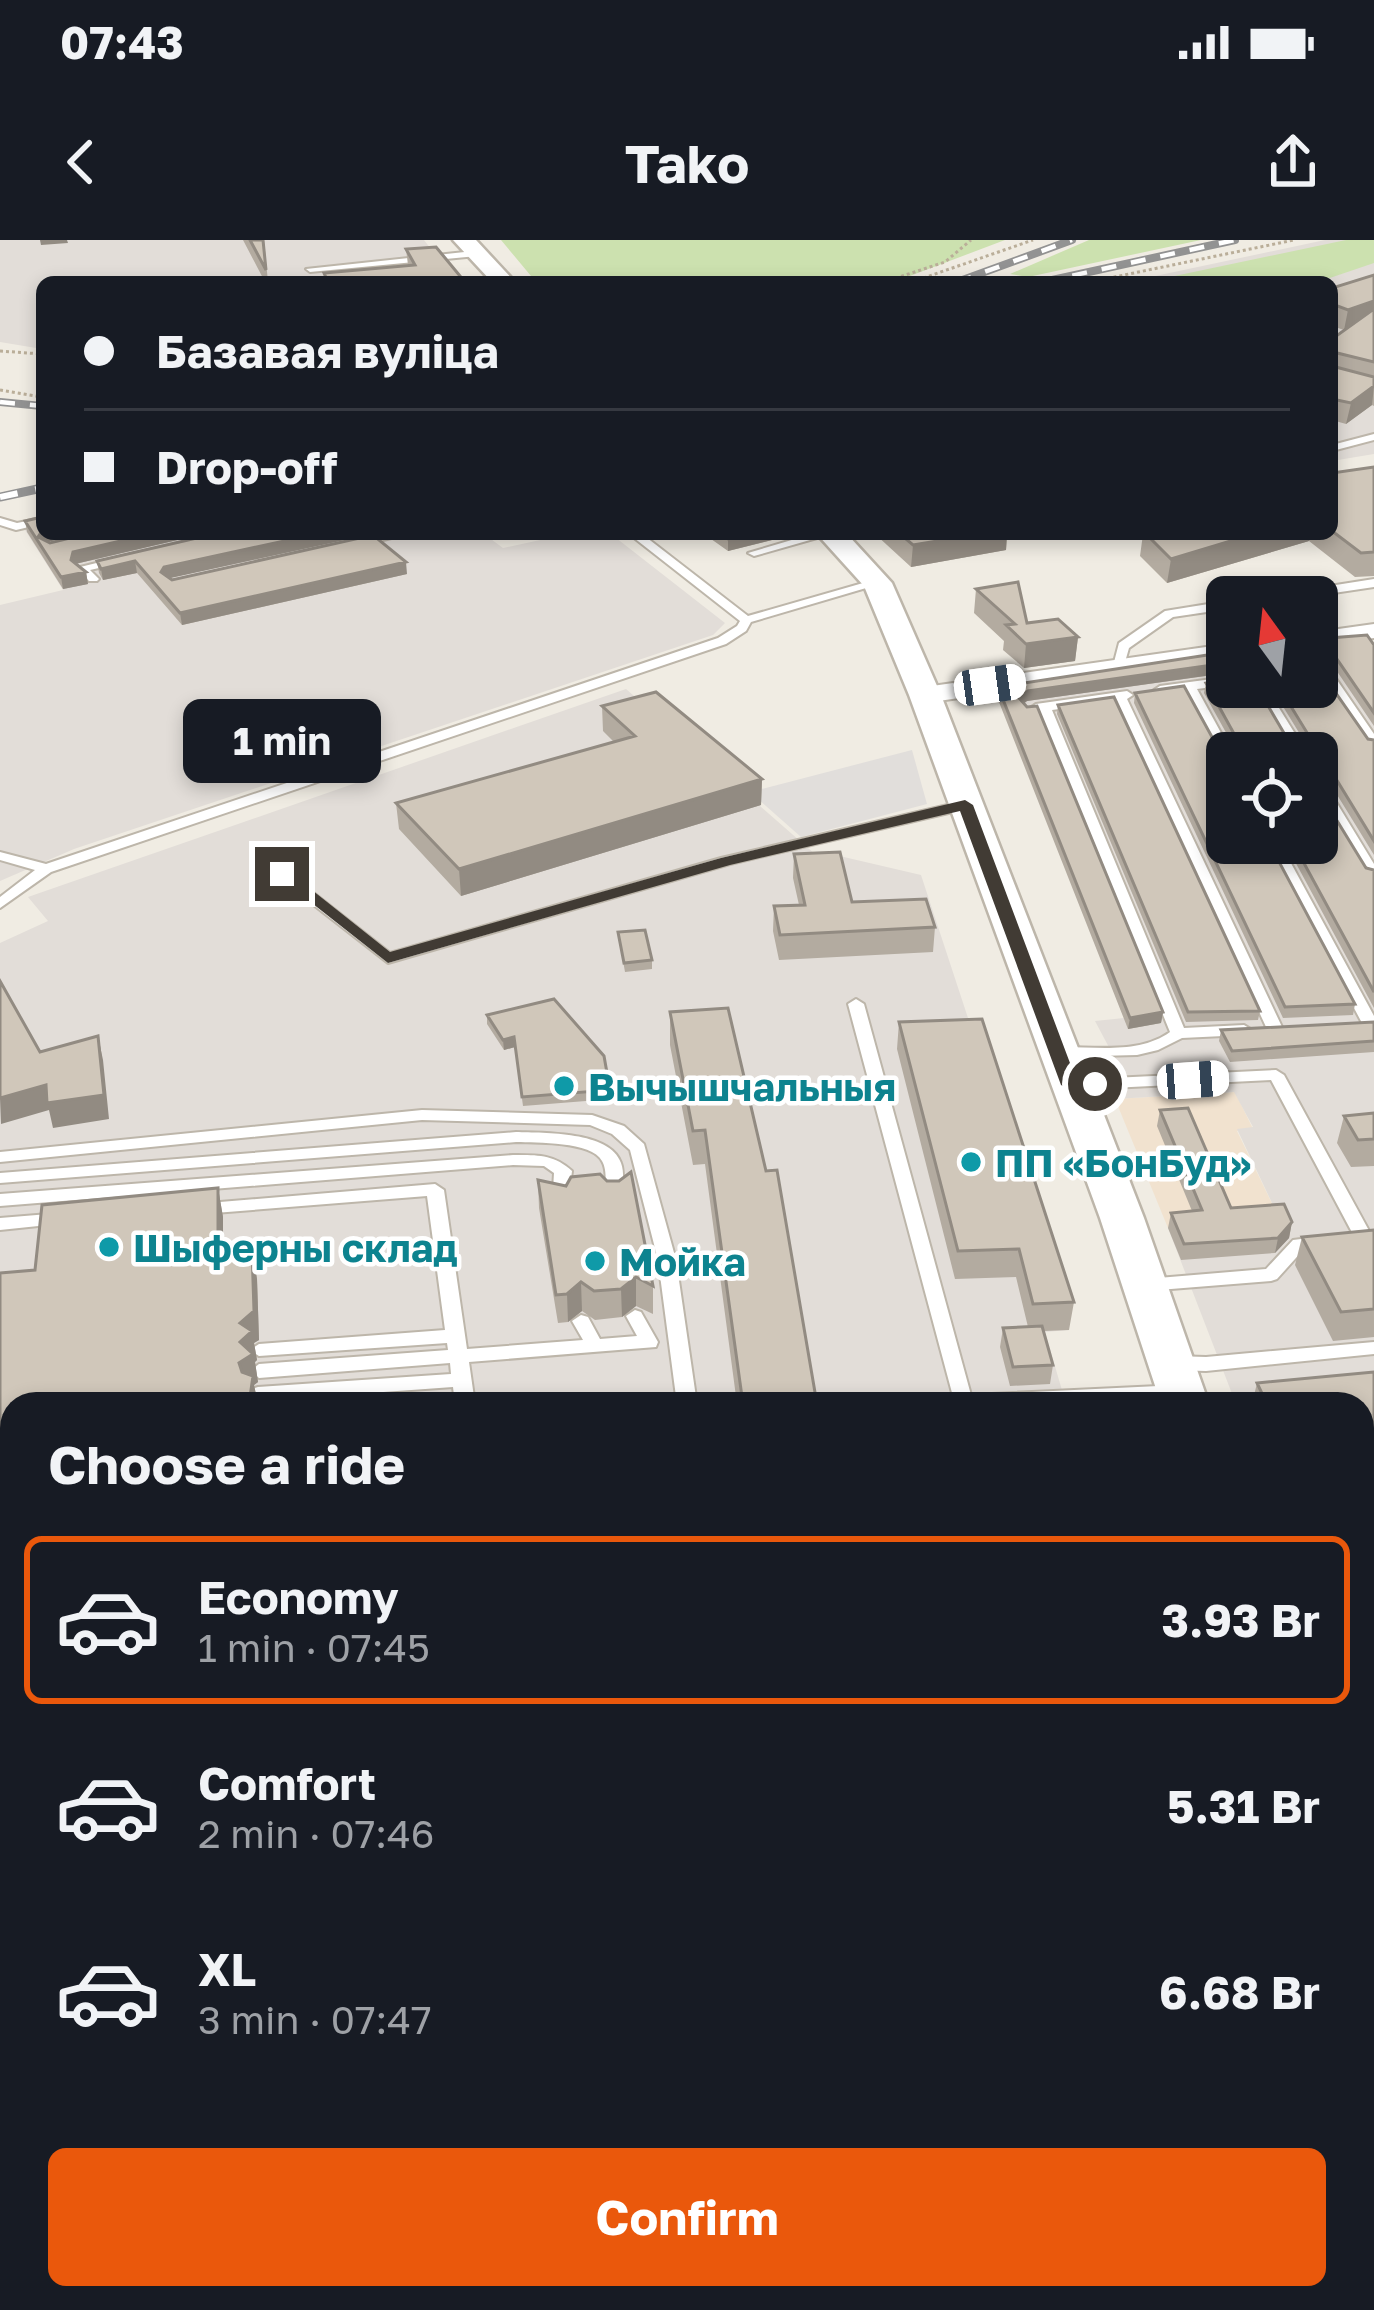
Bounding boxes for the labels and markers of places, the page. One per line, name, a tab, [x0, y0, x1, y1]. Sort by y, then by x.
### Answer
place label: Вычышчальныя	[588, 1063, 896, 1110]
marker: Вычышчальныя	[551, 1073, 577, 1099]
place label: ПП «БонБуд»	[995, 1139, 1251, 1186]
marker: ПП «БонБуд»	[958, 1149, 984, 1175]
place label: Шыферны склад	[133, 1224, 458, 1271]
marker: Шыферны склад	[96, 1234, 122, 1260]
place label: Мойка	[619, 1238, 746, 1285]
marker: Мойка	[582, 1248, 608, 1274]

